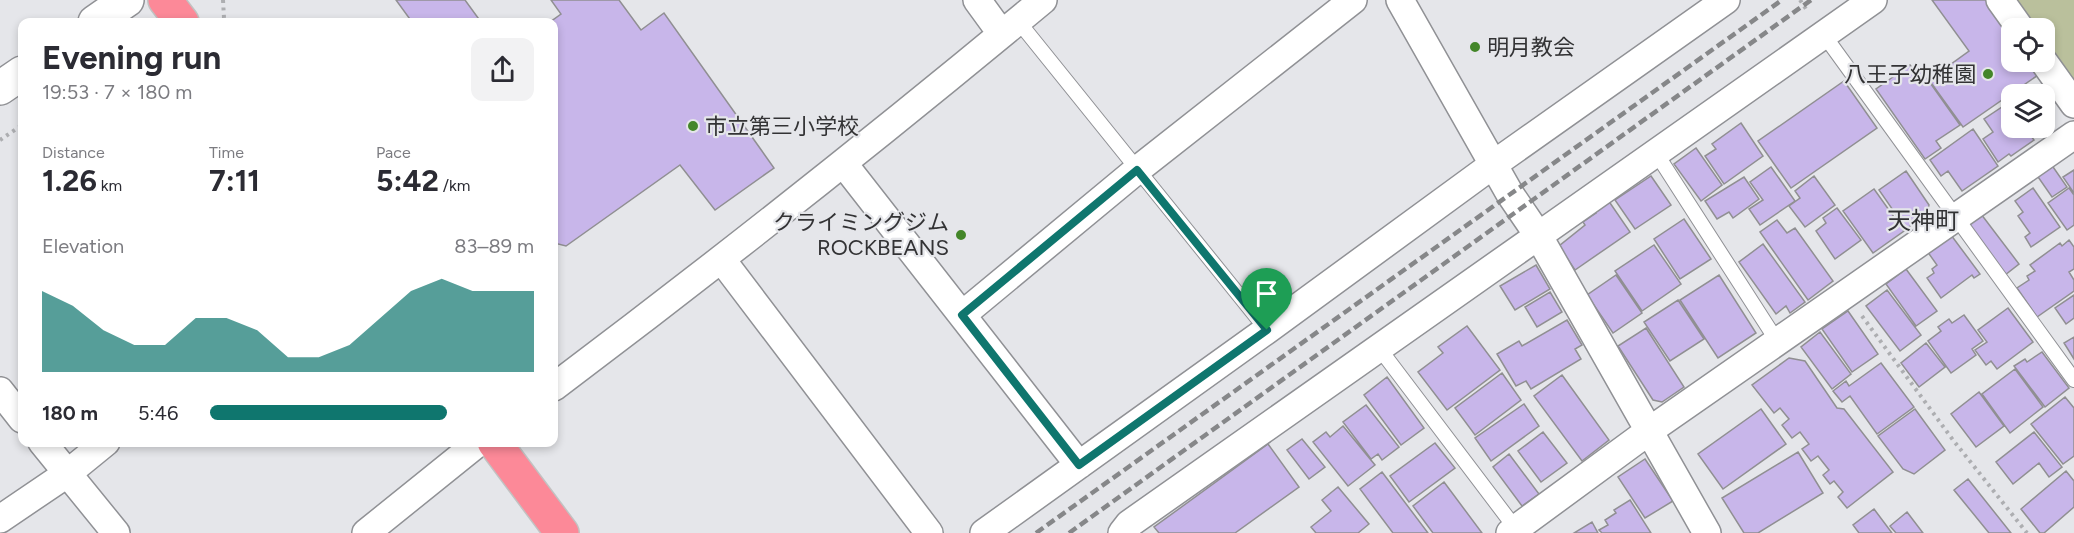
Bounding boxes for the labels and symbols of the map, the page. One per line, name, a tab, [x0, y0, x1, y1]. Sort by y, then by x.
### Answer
place label: 明月教会	[1487, 34, 1575, 61]
marker: 明月教会	[1468, 40, 1482, 54]
place label: 八王子幼稚園	[1844, 61, 1976, 88]
marker: 八王子幼稚園	[1981, 67, 1995, 81]
place label: 市立第三小学校	[705, 113, 859, 140]
marker: 市立第三小学校	[686, 119, 700, 133]
district label: 天神町	[1887, 206, 1959, 235]
place label: クライミングジム ROCKBEANS	[773, 209, 949, 261]
marker: クライミングジム ROCKBEANS	[954, 228, 968, 242]
pin	[1241, 268, 1292, 330]

